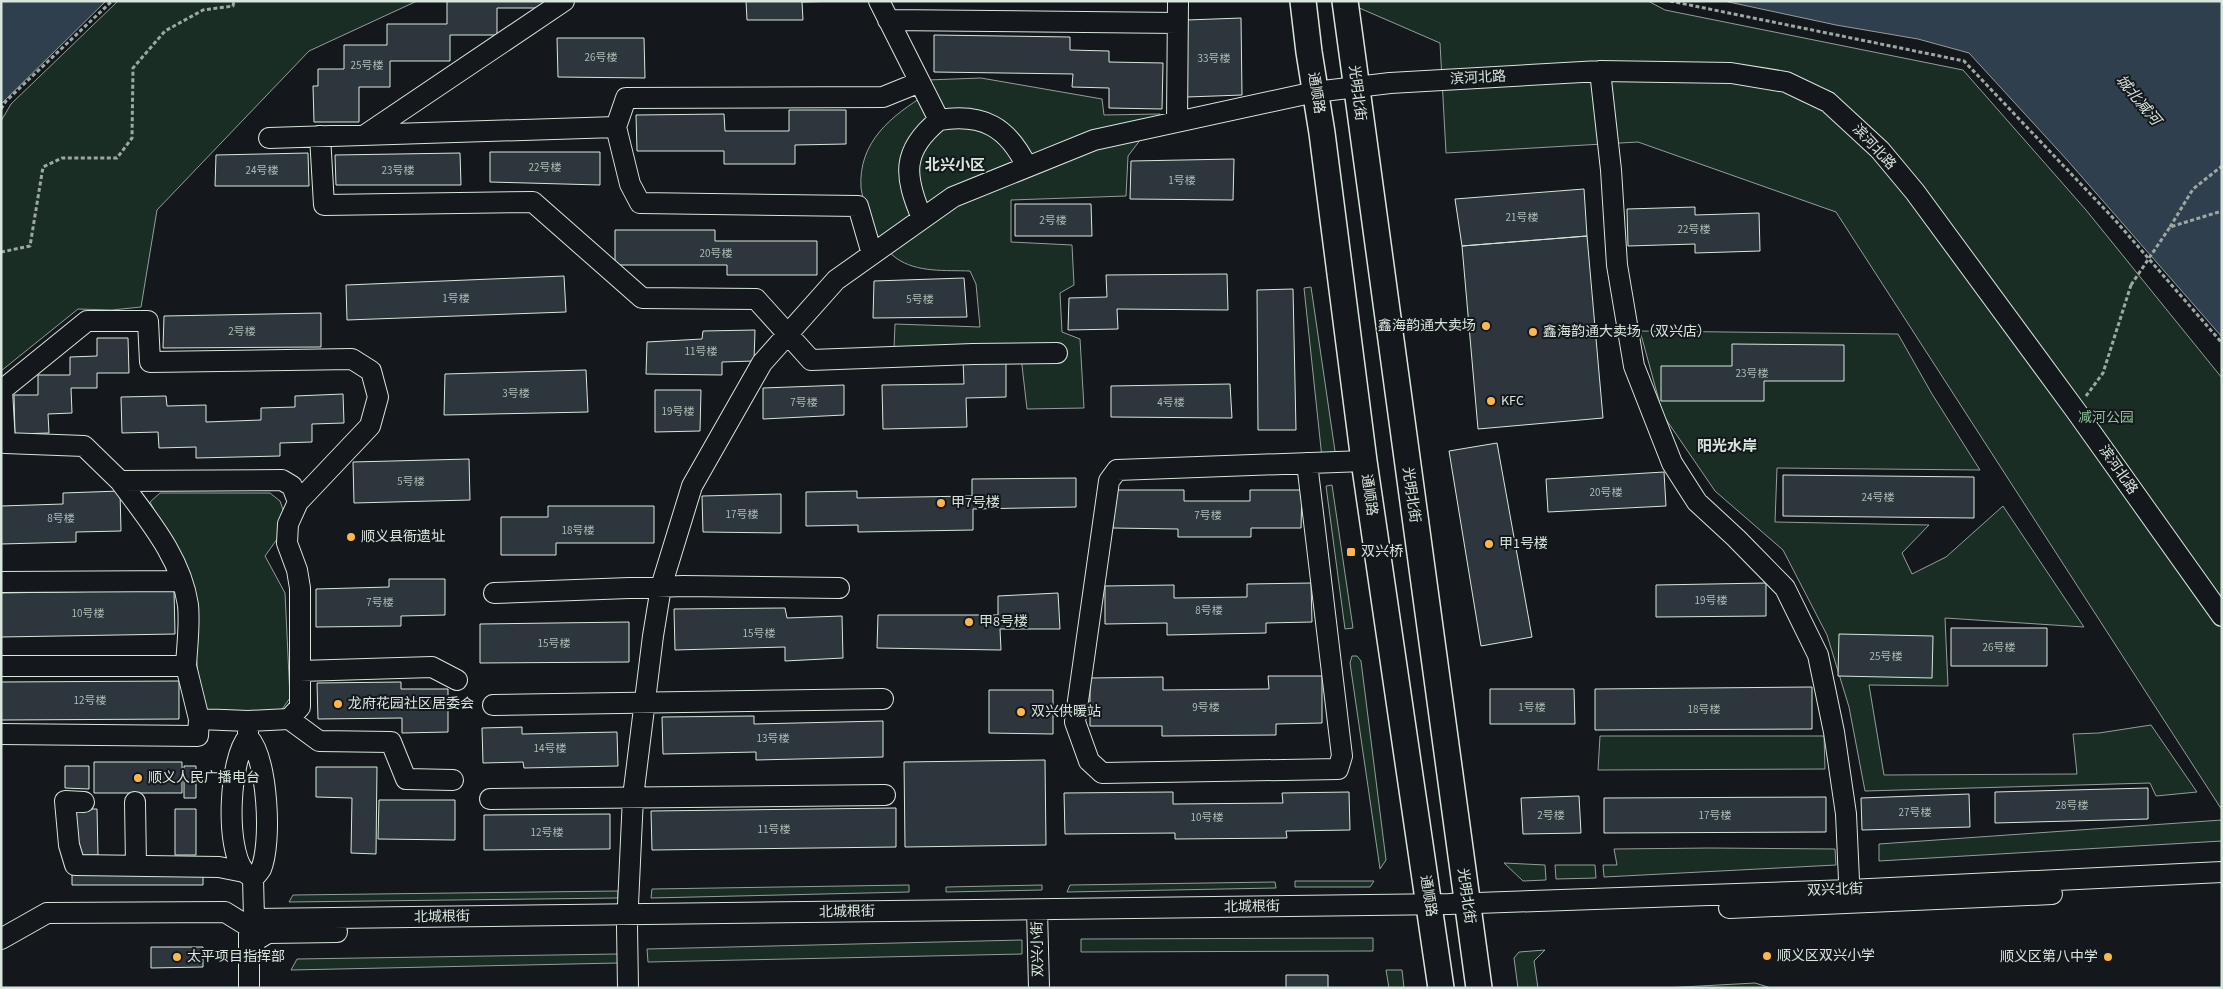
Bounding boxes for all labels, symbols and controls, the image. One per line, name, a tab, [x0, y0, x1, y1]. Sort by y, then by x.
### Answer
house number: 26号楼	[585, 50, 617, 65]
house number: 33号楼	[1198, 51, 1230, 66]
house number: 25号楼	[351, 58, 383, 73]
street label: 光明北街	[1344, 64, 1370, 122]
street label: 滨河北路	[1450, 67, 1506, 89]
water label: 城北减河	[2111, 70, 2167, 132]
street label: 通顺路	[1303, 71, 1329, 115]
street label: 滨河北路	[1848, 120, 1900, 174]
district label: 北兴小区	[925, 155, 985, 176]
house number: 22号楼	[529, 160, 561, 175]
house number: 24号楼	[246, 163, 278, 178]
house number: 23号楼	[382, 163, 414, 178]
house number: 1号楼	[1168, 173, 1196, 188]
house number: 21号楼	[1506, 210, 1538, 225]
house number: 2号楼	[1039, 213, 1067, 228]
house number: 22号楼	[1678, 222, 1710, 237]
house number: 20号楼	[700, 246, 732, 261]
house number: 1号楼	[442, 291, 470, 306]
house number: 5号楼	[906, 292, 934, 307]
place label: 鑫海韵通大卖场	[1378, 316, 1476, 336]
marker: 鑫海韵通大卖场	[1480, 320, 1492, 332]
place label: 鑫海韵通大卖场（双兴店）	[1543, 322, 1711, 342]
house number: 2号楼	[228, 324, 256, 339]
marker: 鑫海韵通大卖场（双兴店）	[1527, 326, 1539, 338]
house number: 11号楼	[685, 344, 717, 359]
house number: 23号楼	[1736, 366, 1768, 381]
house number: 3号楼	[502, 386, 530, 401]
place label: KFC	[1501, 391, 1524, 411]
house number: 7号楼	[790, 395, 818, 410]
house number: 4号楼	[1157, 395, 1185, 410]
marker: KFC	[1485, 395, 1497, 407]
house number: 19号楼	[662, 404, 694, 419]
park label: 减河公园	[2078, 408, 2134, 428]
district label: 阳光水岸	[1697, 436, 1757, 457]
street label: 滨河北路	[2094, 441, 2142, 499]
street label: 光明北街	[1397, 466, 1425, 524]
street label: 通顺路	[1356, 473, 1382, 517]
house number: 5号楼	[397, 474, 425, 489]
house number: 20号楼	[1590, 485, 1622, 500]
house number: 24号楼	[1862, 490, 1894, 505]
place label: 甲7号楼	[951, 493, 1000, 513]
marker: 甲7号楼	[935, 497, 947, 509]
house number: 17号楼	[726, 507, 758, 522]
house number: 7号楼	[1194, 508, 1222, 523]
house number: 8号楼	[47, 511, 75, 526]
house number: 18号楼	[562, 523, 594, 538]
place label: 顺义县衙遗址	[361, 527, 445, 547]
marker: 顺义县衙遗址	[345, 531, 357, 543]
place label: 甲1号楼	[1499, 534, 1548, 554]
marker: 甲1号楼	[1483, 538, 1495, 550]
place label: 双兴桥	[1361, 542, 1403, 562]
marker: 双兴桥	[1345, 546, 1357, 558]
house number: 19号楼	[1695, 593, 1727, 608]
house number: 7号楼	[366, 595, 394, 610]
house number: 8号楼	[1195, 603, 1223, 618]
house number: 10号楼	[72, 606, 104, 621]
place label: 甲8号楼	[979, 612, 1028, 632]
marker: 甲8号楼	[963, 616, 975, 628]
house number: 15号楼	[743, 626, 775, 641]
house number: 15号楼	[538, 636, 570, 651]
house number: 26号楼	[1983, 640, 2015, 655]
house number: 25号楼	[1870, 649, 1902, 664]
house number: 12号楼	[74, 693, 106, 708]
place label: 龙府花园社区居委会	[348, 694, 474, 714]
marker: 龙府花园社区居委会	[332, 698, 344, 710]
house number: 9号楼	[1192, 700, 1220, 715]
house number: 1号楼	[1518, 700, 1546, 715]
place label: 双兴供暖站	[1031, 702, 1101, 722]
house number: 18号楼	[1688, 702, 1720, 717]
marker: 双兴供暖站	[1015, 706, 1027, 718]
house number: 13号楼	[757, 731, 789, 746]
house number: 14号楼	[534, 741, 566, 756]
place label: 顺义人民广播电台	[148, 768, 260, 788]
marker: 顺义人民广播电台	[132, 772, 144, 784]
house number: 28号楼	[2056, 798, 2088, 813]
house number: 27号楼	[1899, 805, 1931, 820]
house number: 2号楼	[1537, 808, 1565, 823]
house number: 17号楼	[1699, 808, 1731, 823]
house number: 10号楼	[1191, 810, 1223, 825]
house number: 11号楼	[758, 822, 790, 837]
house number: 12号楼	[531, 825, 563, 840]
street label: 光明北街	[1452, 867, 1480, 925]
street label: 通顺路	[1415, 874, 1441, 918]
street label: 双兴北街	[1807, 879, 1863, 901]
street label: 北城根街	[1224, 897, 1280, 917]
street label: 北城根街	[819, 902, 875, 922]
street label: 北城根街	[414, 907, 470, 927]
street label: 双兴小街	[1028, 921, 1048, 977]
place label: 顺义区双兴小学	[1777, 946, 1875, 966]
place label: 太平项目指挥部	[187, 947, 285, 967]
place label: 顺义区第八中学	[2000, 947, 2098, 967]
marker: 顺义区双兴小学	[1761, 950, 1773, 962]
marker: 太平项目指挥部	[171, 951, 183, 963]
marker: 顺义区第八中学	[2102, 951, 2114, 963]

